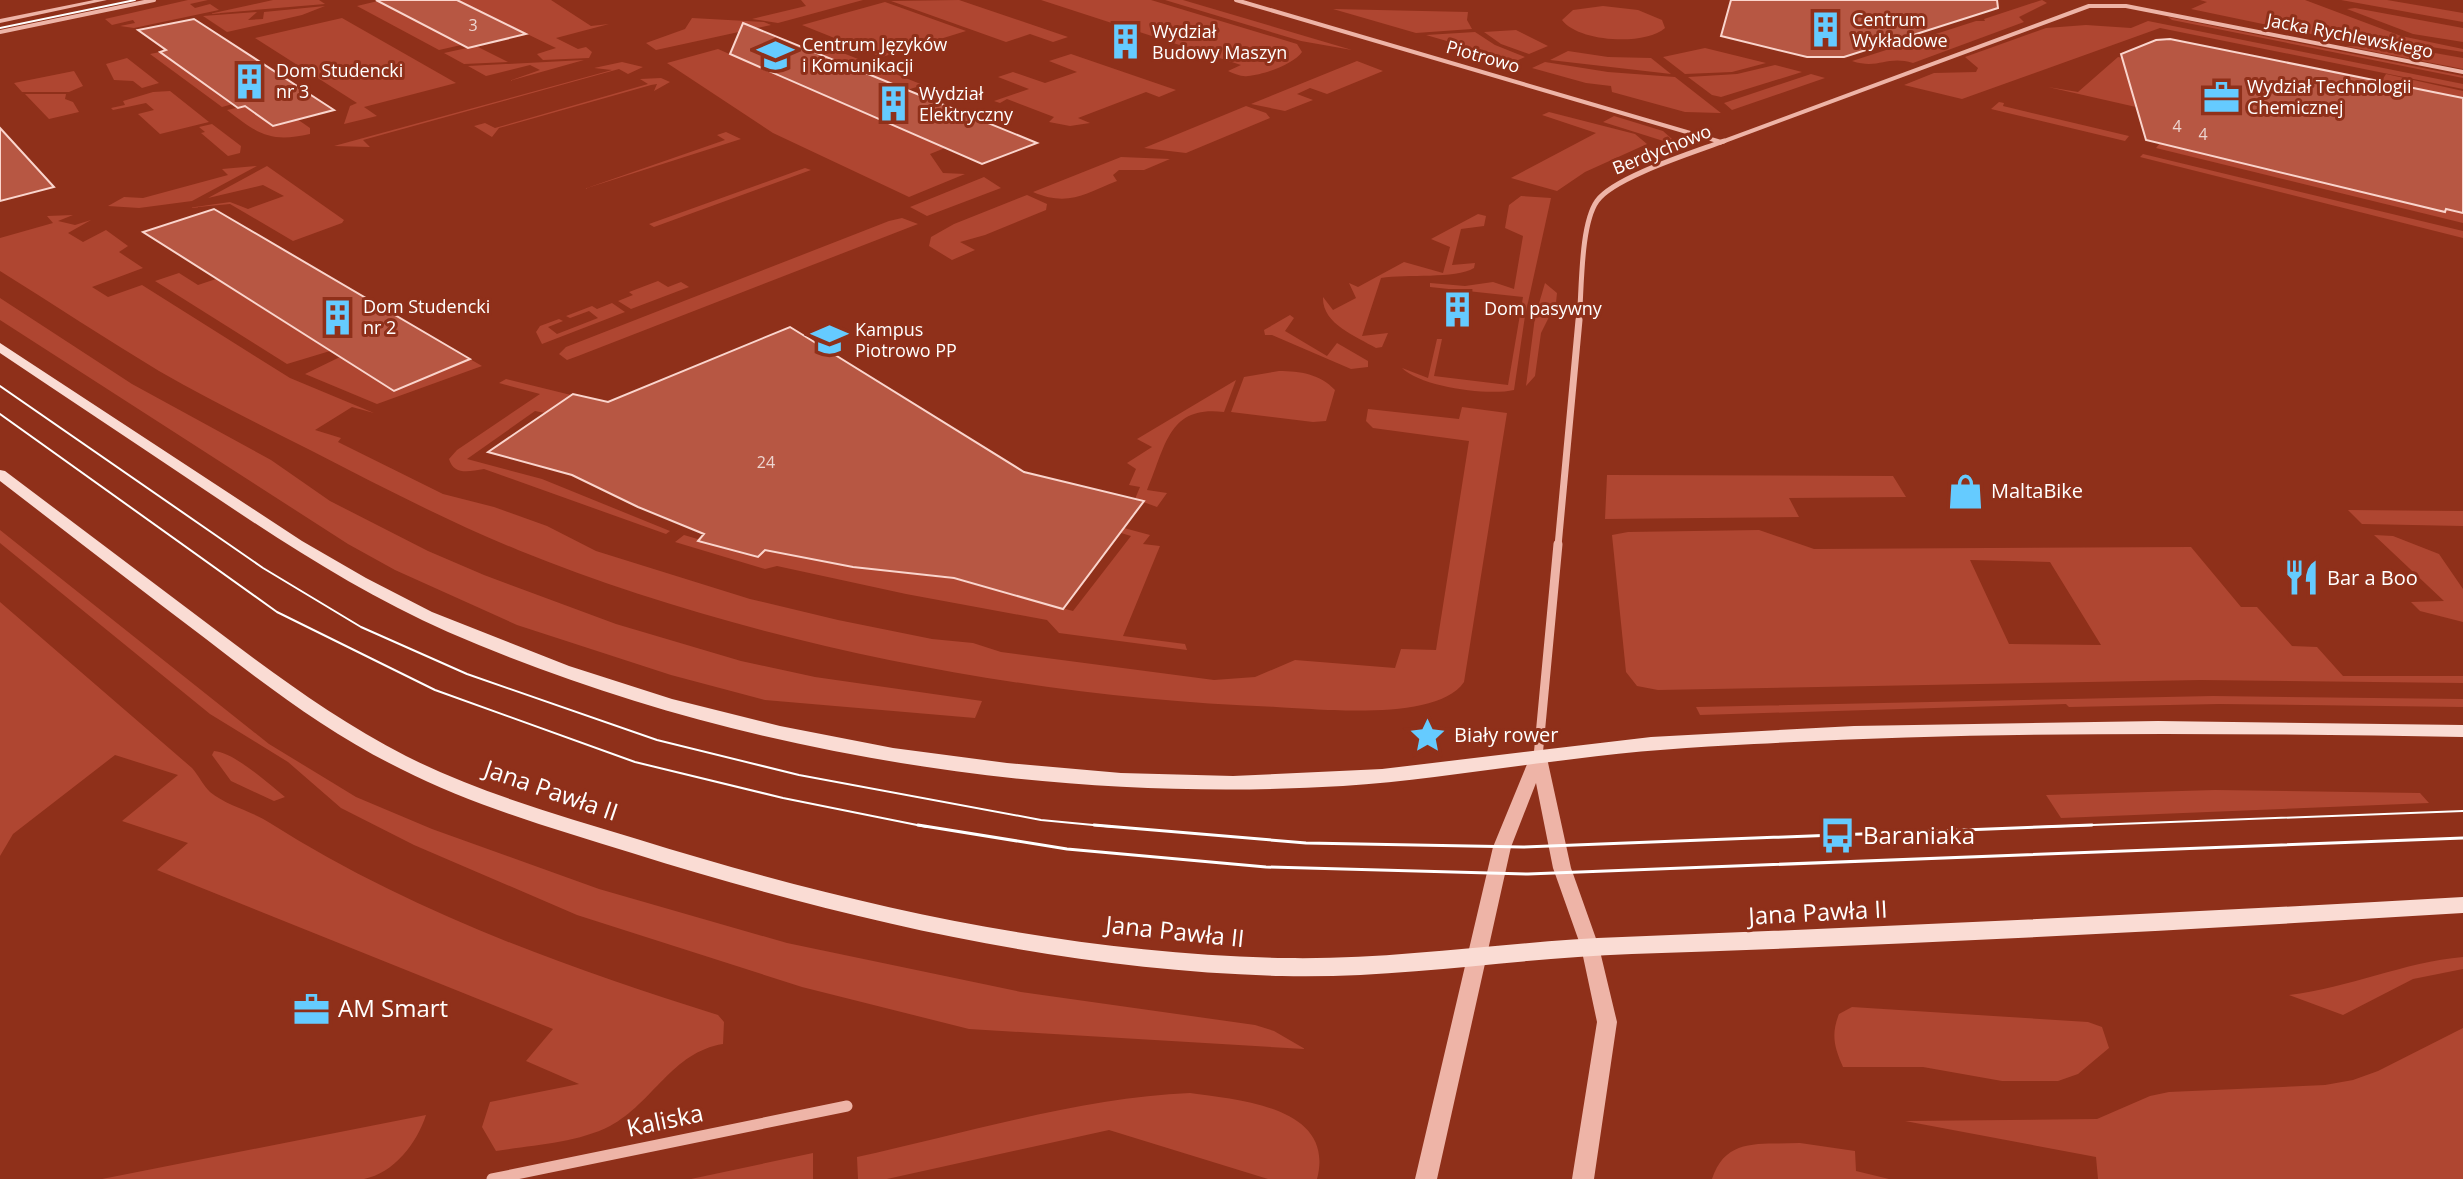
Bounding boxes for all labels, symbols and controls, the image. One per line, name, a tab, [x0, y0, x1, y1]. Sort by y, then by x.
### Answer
place label: Centrum Wykładowe	[1852, 7, 1948, 52]
street label: Jacka Rychlewskiego	[2263, 7, 2436, 63]
building icon: Centrum Wykładowe	[1807, 11, 1845, 49]
house number: 3	[468, 14, 478, 36]
place label: Wydział Budowy Maszyn	[1152, 19, 1287, 64]
building icon: Wydział Budowy Maszyn	[1107, 23, 1145, 61]
place label: Centrum Języków i Komunikacji	[802, 32, 947, 77]
street label: Piotrowo	[1444, 34, 1523, 78]
school or university icon: Centrum Języków i Komunikacji	[757, 36, 795, 74]
place label: Dom Studencki nr 3	[276, 58, 403, 103]
building icon: Dom Studencki nr 3	[231, 62, 269, 100]
place label: Wydział Technologii Chemicznej	[2247, 74, 2412, 119]
office icon: Wydział Technologii Chemicznej	[2202, 78, 2240, 116]
place label: Wydział Elektryczny	[919, 81, 1014, 126]
building icon: Wydział Elektryczny	[874, 85, 912, 123]
house number: 4	[2172, 115, 2182, 137]
street label: Berdychowo	[1609, 118, 1715, 180]
house number: 4	[2198, 123, 2208, 145]
building icon: Dom pasywny	[1439, 290, 1477, 328]
place label: Dom Studencki nr 2	[363, 294, 490, 339]
place label: Dom pasywny	[1484, 296, 1603, 320]
building icon: Dom Studencki nr 2	[318, 298, 356, 336]
place label: Kampus Piotrowo PP	[855, 317, 957, 362]
school or university icon: Kampus Piotrowo PP	[810, 321, 848, 359]
house number: 24	[757, 451, 775, 473]
shop icon: MaltaBike	[1946, 472, 1984, 510]
place label: MaltaBike	[1991, 477, 2083, 504]
restaurant icon: Bar a Boo	[2282, 559, 2320, 597]
place label: Bar a Boo	[2327, 564, 2418, 591]
place icon: Biały rower	[1409, 716, 1447, 754]
place label: Biały rower	[1454, 721, 1558, 748]
street label: Jana Pawła II	[478, 751, 623, 828]
bus stop icon: Baraniaka	[1818, 817, 1856, 855]
place label: Baraniaka	[1863, 818, 1975, 851]
street label: Jana Pawła II	[1745, 891, 1888, 932]
street label: Jana Pawła II	[1102, 907, 1246, 954]
office icon: AM Smart	[293, 990, 331, 1028]
place label: AM Smart	[338, 991, 448, 1024]
street label: Kaliska	[623, 1095, 706, 1144]

